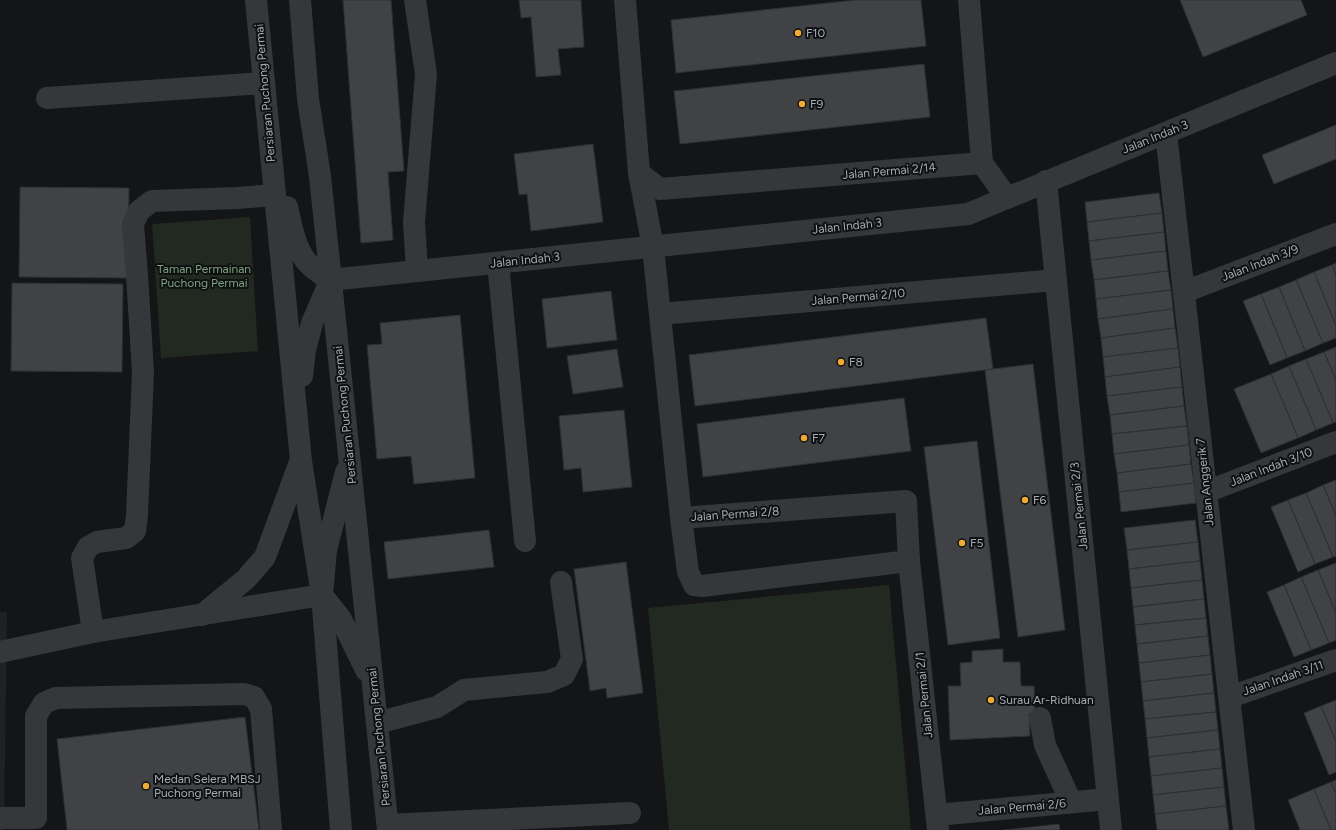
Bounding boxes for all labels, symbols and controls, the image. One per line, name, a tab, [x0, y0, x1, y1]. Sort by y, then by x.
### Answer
street label: Persiaran Puchong Permai	[252, 23, 278, 163]
place label: F10	[806, 26, 825, 40]
marker: F10	[793, 28, 803, 38]
place label: F9	[810, 97, 824, 111]
marker: F9	[797, 99, 807, 109]
street label: Jalan Indah 3	[1120, 117, 1190, 157]
street label: Jalan Permai 2/14	[842, 160, 937, 182]
street label: Jalan Indah 3	[811, 215, 883, 237]
street label: Jalan Indah 3/9	[1219, 242, 1301, 284]
street label: Jalan Indah 3	[489, 249, 561, 271]
park label: Taman Permainan Puchong Permai	[157, 262, 251, 290]
street label: Jalan Permai 2/10	[810, 286, 906, 308]
street label: Persiaran Puchong Permai	[331, 345, 359, 485]
place label: F8	[849, 355, 863, 369]
marker: F8	[836, 357, 846, 367]
place label: F7	[812, 431, 826, 445]
marker: F7	[799, 433, 809, 443]
street label: Jalan Anggerik 7	[1193, 437, 1217, 527]
street label: Jalan Indah 3/10	[1228, 445, 1315, 489]
street label: Jalan Permai 2/3	[1067, 461, 1091, 551]
place label: F6	[1033, 493, 1047, 507]
marker: F6	[1020, 495, 1030, 505]
street label: Jalan Permai 2/8	[690, 504, 780, 524]
place label: F5	[970, 536, 984, 550]
marker: F5	[957, 538, 967, 548]
street label: Jalan Permai 2/1	[913, 651, 935, 739]
street label: Jalan Indah 3/11	[1241, 658, 1325, 698]
street label: Persiaran Puchong Permai	[365, 667, 393, 807]
place label: Surau Ar-Ridhuan	[999, 693, 1094, 707]
marker: Surau Ar-Ridhuan	[986, 695, 996, 705]
place label: Medan Selera MBSJ Puchong Permai	[154, 772, 261, 800]
marker: Medan Selera MBSJ Puchong Permai	[141, 781, 151, 791]
street label: Jalan Permai 2/6	[977, 796, 1067, 818]

